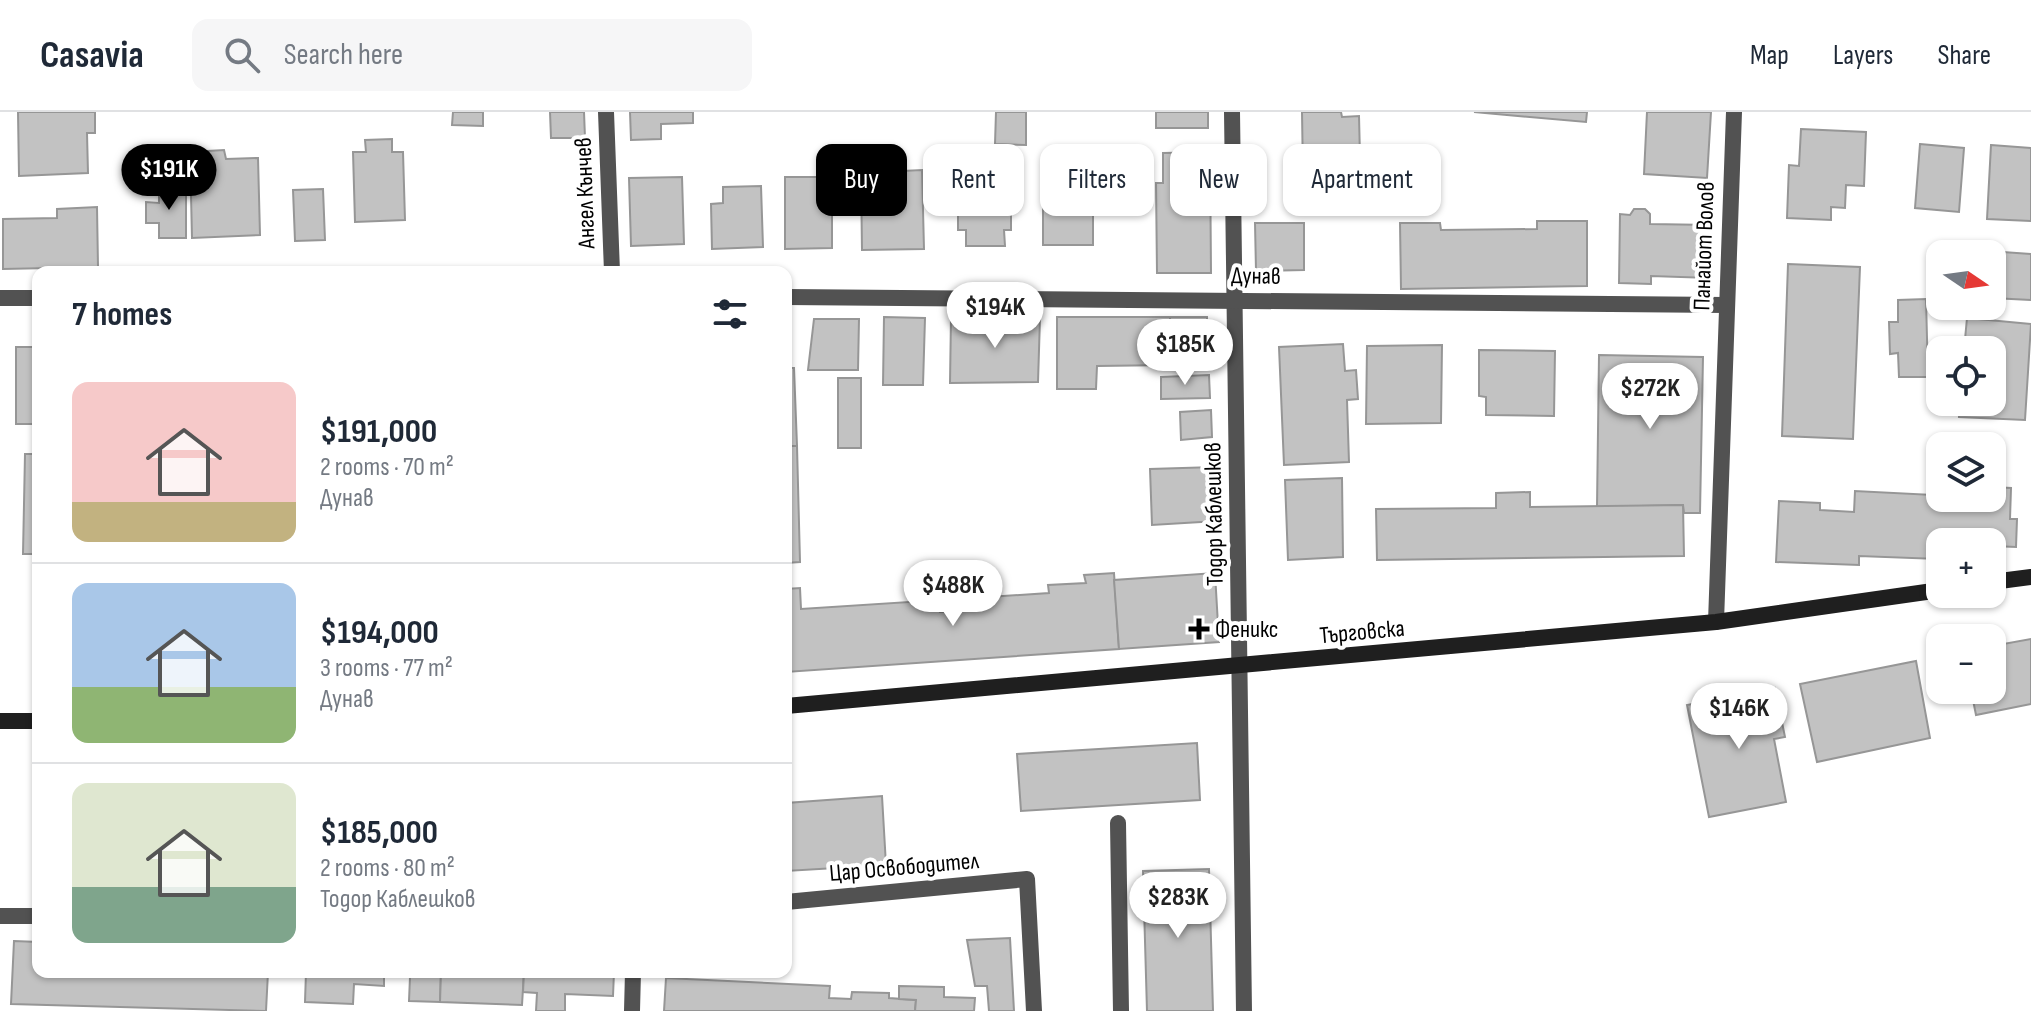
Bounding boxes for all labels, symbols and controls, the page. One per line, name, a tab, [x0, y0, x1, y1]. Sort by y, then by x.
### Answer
search box	[192, 19, 752, 91]
text: Casavia	[40, 33, 144, 78]
icon: search	[220, 33, 264, 77]
text: Search here	[284, 37, 403, 73]
text: Map	[1750, 39, 1789, 72]
text: Layers	[1833, 39, 1893, 72]
text: Share	[1937, 39, 1991, 72]
street label: Ангел Кънчев	[569, 137, 601, 250]
pin: $191K	[113, 144, 225, 212]
chip: Buy	[816, 144, 907, 216]
chip: Rent	[923, 144, 1024, 216]
chip: Filters	[1040, 144, 1154, 216]
chip: New	[1170, 144, 1267, 216]
chip: Apartment	[1283, 144, 1441, 216]
text: $191K	[139, 154, 199, 185]
street label: Панайот Волов	[1687, 181, 1721, 311]
north arrow	[1926, 240, 2006, 320]
map controls	[1926, 240, 2006, 704]
street label: Дунав	[1231, 261, 1281, 291]
pin: $194K	[939, 282, 1051, 350]
icon: filters	[708, 292, 752, 336]
text: $194K	[965, 292, 1025, 323]
text: 7 homes	[72, 294, 172, 335]
pin: $185K	[1129, 319, 1241, 387]
text: $185K	[1155, 329, 1215, 360]
button: locate	[1926, 336, 2006, 416]
pin: $272K	[1594, 363, 1706, 431]
text: $272K	[1620, 373, 1680, 404]
text: $191,000	[320, 411, 437, 452]
icon: home	[136, 414, 232, 510]
button: layers	[1926, 432, 2006, 512]
street label: Тодор Каблешков	[1198, 442, 1230, 586]
text: 2 rooms · 70 m²	[320, 452, 454, 483]
text: Дунав	[320, 483, 374, 514]
button: +	[1926, 528, 2006, 608]
pin: $488K	[897, 560, 1009, 628]
text: $488K	[922, 570, 984, 601]
text: $194,000	[320, 612, 439, 653]
street label: Търговска	[1318, 614, 1406, 650]
icon: home	[136, 615, 232, 711]
place label: Феникс	[1215, 615, 1278, 644]
marker: Феникс	[1190, 620, 1208, 638]
button: −	[1926, 624, 2006, 704]
text: 3 rooms · 77 m²	[320, 653, 453, 684]
pin: $146K	[1683, 683, 1795, 751]
text: Дунав	[320, 684, 374, 715]
text: $146K	[1709, 693, 1769, 724]
text: $185,000	[320, 812, 438, 853]
icon: home	[136, 815, 232, 911]
street label: Цар Освободител	[828, 846, 981, 888]
text: 2 rooms · 80 m²	[320, 853, 455, 884]
pin: $283K	[1122, 872, 1234, 940]
text: $283K	[1147, 882, 1209, 913]
text: Тодор Каблешков	[320, 884, 476, 915]

